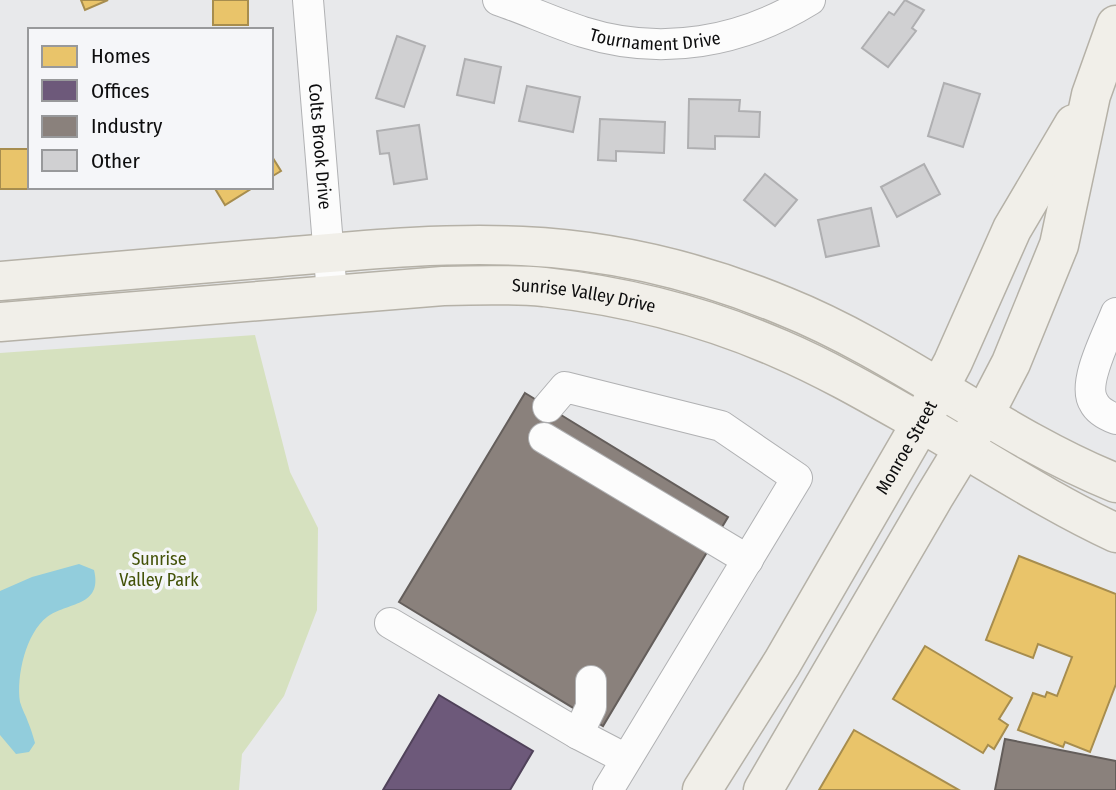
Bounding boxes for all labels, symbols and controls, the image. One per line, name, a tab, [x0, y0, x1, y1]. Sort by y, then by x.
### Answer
street label: Tournament Drive	[587, 24, 723, 55]
legend	[28, 28, 273, 189]
text: Homes	[91, 43, 150, 69]
text: Offices	[91, 78, 150, 104]
street label: Colts Brook Drive	[304, 83, 336, 210]
text: Industry	[91, 113, 163, 139]
text: Other	[91, 148, 140, 174]
street label: Sunrise Valley Drive	[511, 274, 658, 317]
street label: Monroe Street	[871, 397, 942, 498]
park label: Sunrise Valley Park	[119, 548, 199, 591]

